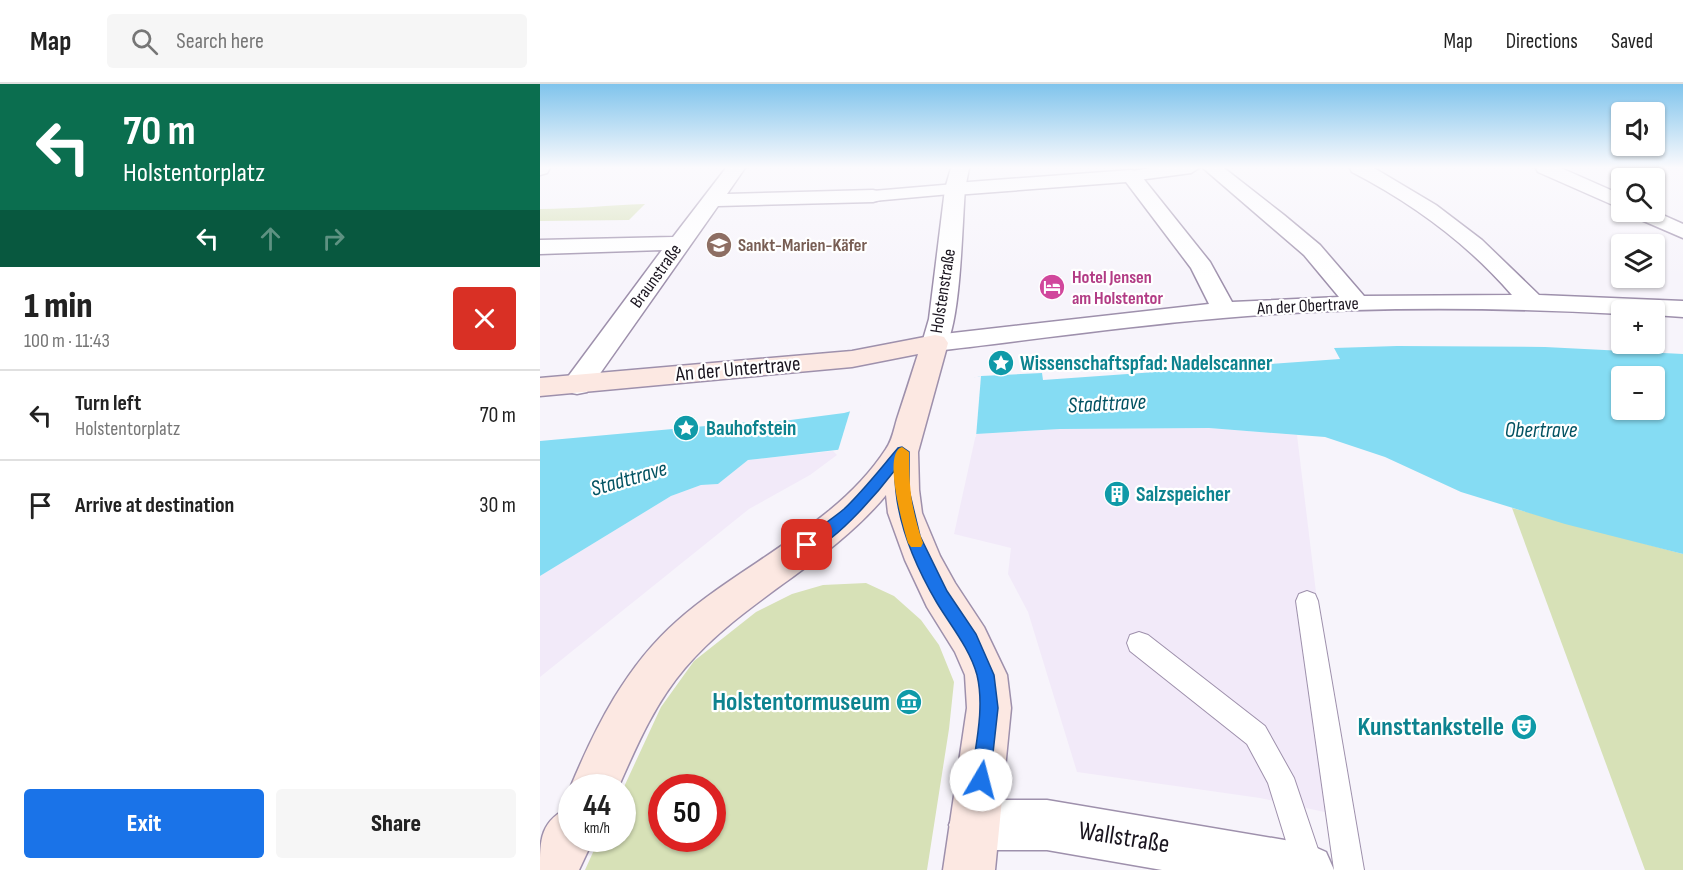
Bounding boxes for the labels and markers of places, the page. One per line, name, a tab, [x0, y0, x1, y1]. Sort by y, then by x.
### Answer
school or university icon: Sankt-Marien-Käfer	[704, 230, 734, 260]
place label: Sankt-Marien-Käfer	[738, 235, 868, 256]
place label: Hotel Jensen am Holstentor	[1072, 267, 1163, 309]
hotel icon: Hotel Jensen am Holstentor	[1037, 272, 1067, 302]
place icon: Wissenschaftspfad: Nadelscanner	[986, 348, 1016, 378]
place label: Wissenschaftspfad: Nadelscanner	[1020, 351, 1273, 376]
place icon: Bauhofstein	[671, 413, 701, 443]
place label: Bauhofstein	[706, 416, 796, 441]
building icon: Salzspeicher	[1102, 479, 1132, 509]
place label: Salzspeicher	[1136, 482, 1231, 507]
pin	[781, 519, 832, 570]
place label: Holstentormuseum	[712, 687, 890, 718]
museum icon: Holstentormuseum	[894, 687, 924, 717]
place label: Kunsttankstelle	[1358, 712, 1504, 743]
theatre icon: Kunsttankstelle	[1509, 712, 1539, 742]

